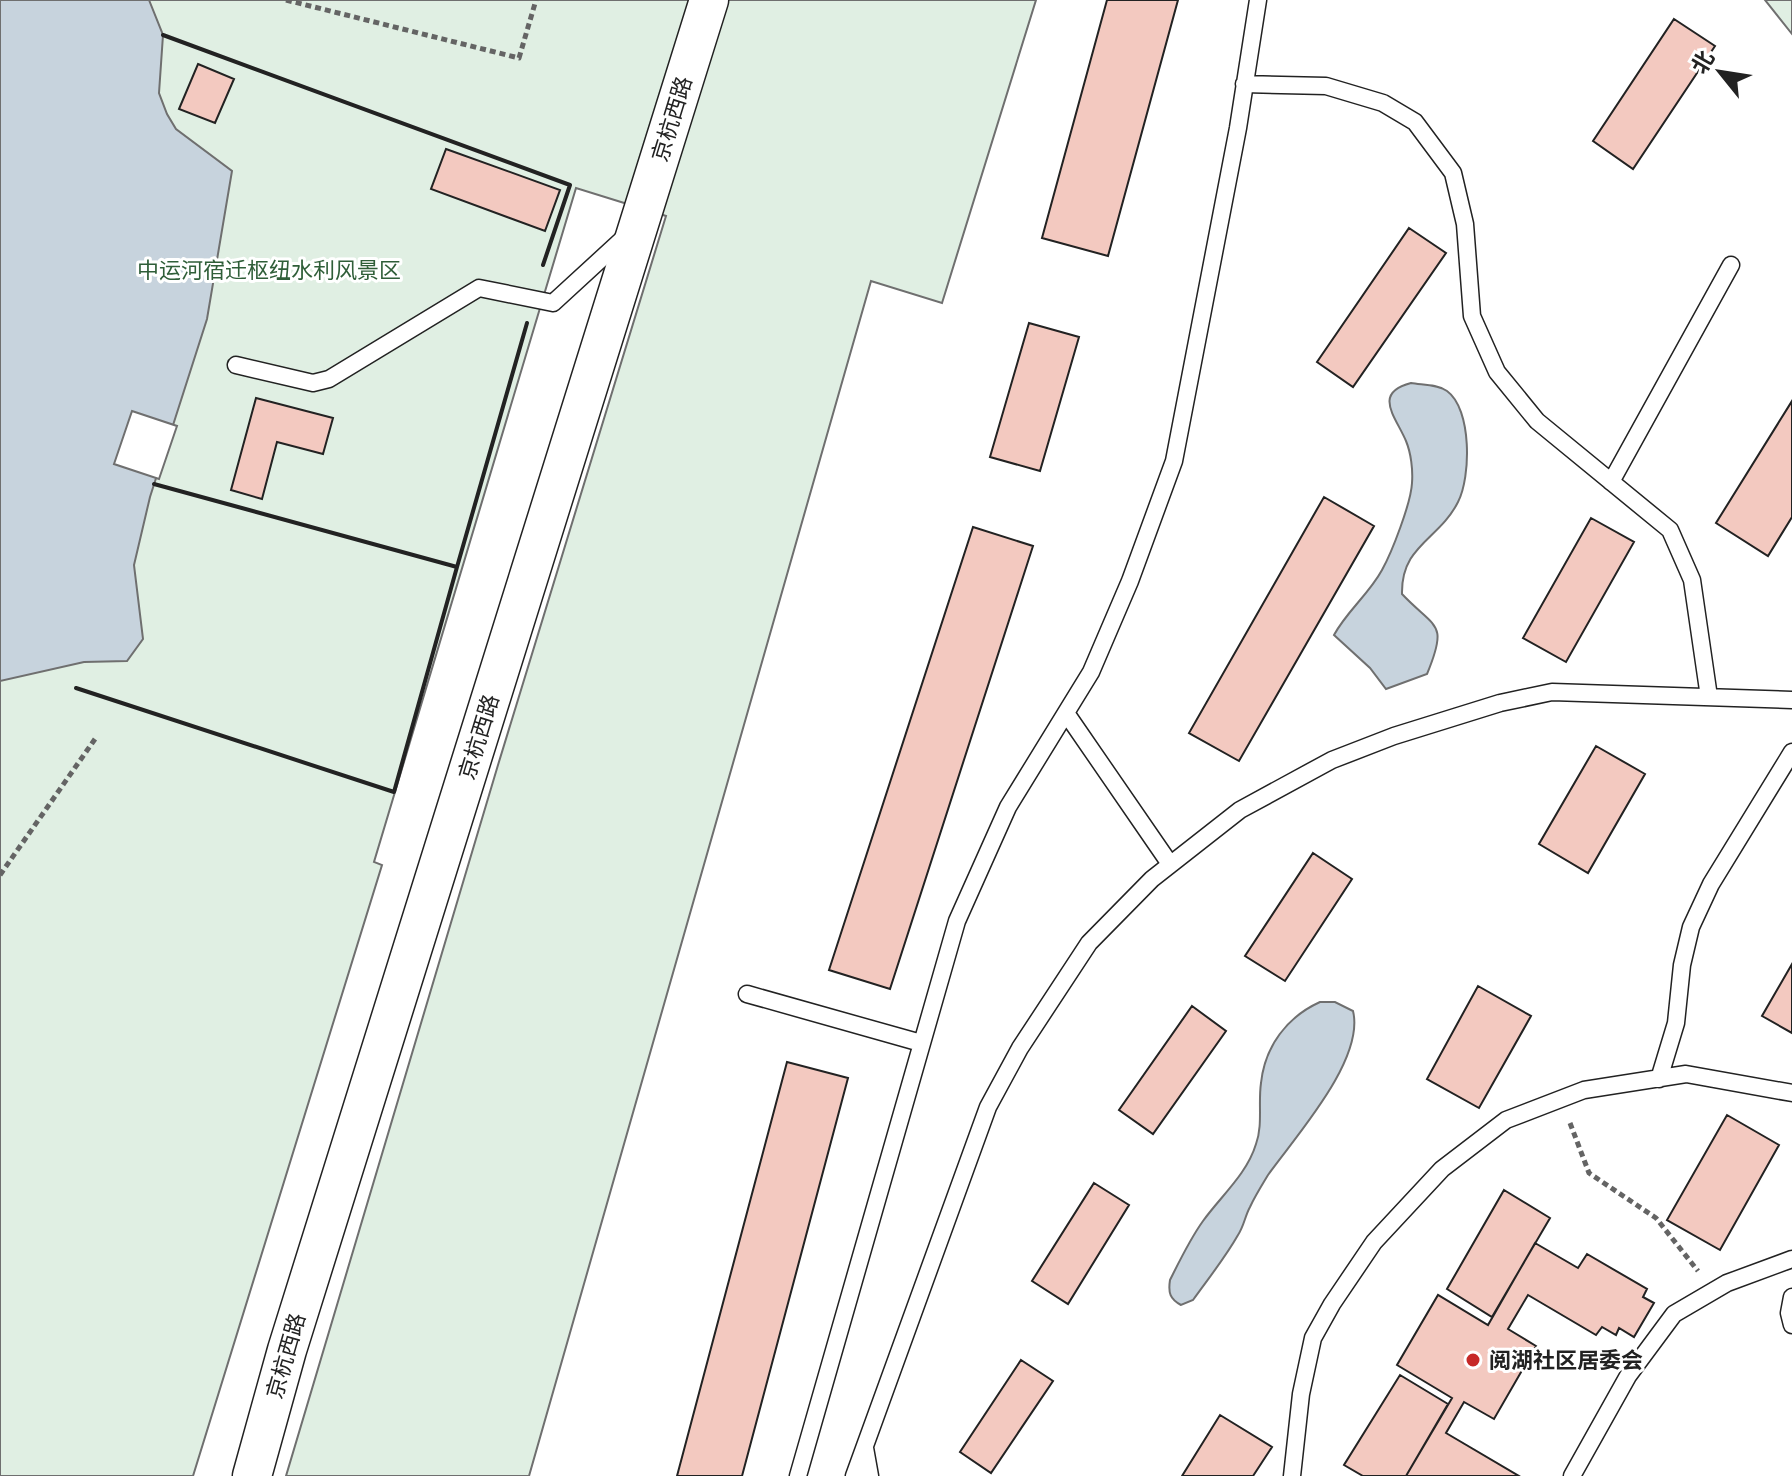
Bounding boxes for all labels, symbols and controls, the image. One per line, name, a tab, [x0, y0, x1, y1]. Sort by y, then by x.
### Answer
north arrow	[1680, 32, 1760, 112]
text: 北	[1687, 46, 1719, 78]
street label: 京杭西路	[647, 73, 697, 165]
park label: 中运河宿迁枢纽水利风景区	[137, 258, 401, 283]
street label: 京杭西路	[454, 691, 504, 783]
street label: 京杭西路	[262, 1310, 310, 1402]
place label: 阅湖社区居委会	[1489, 1348, 1643, 1373]
marker: 阅湖社区居委会	[1464, 1351, 1482, 1369]

